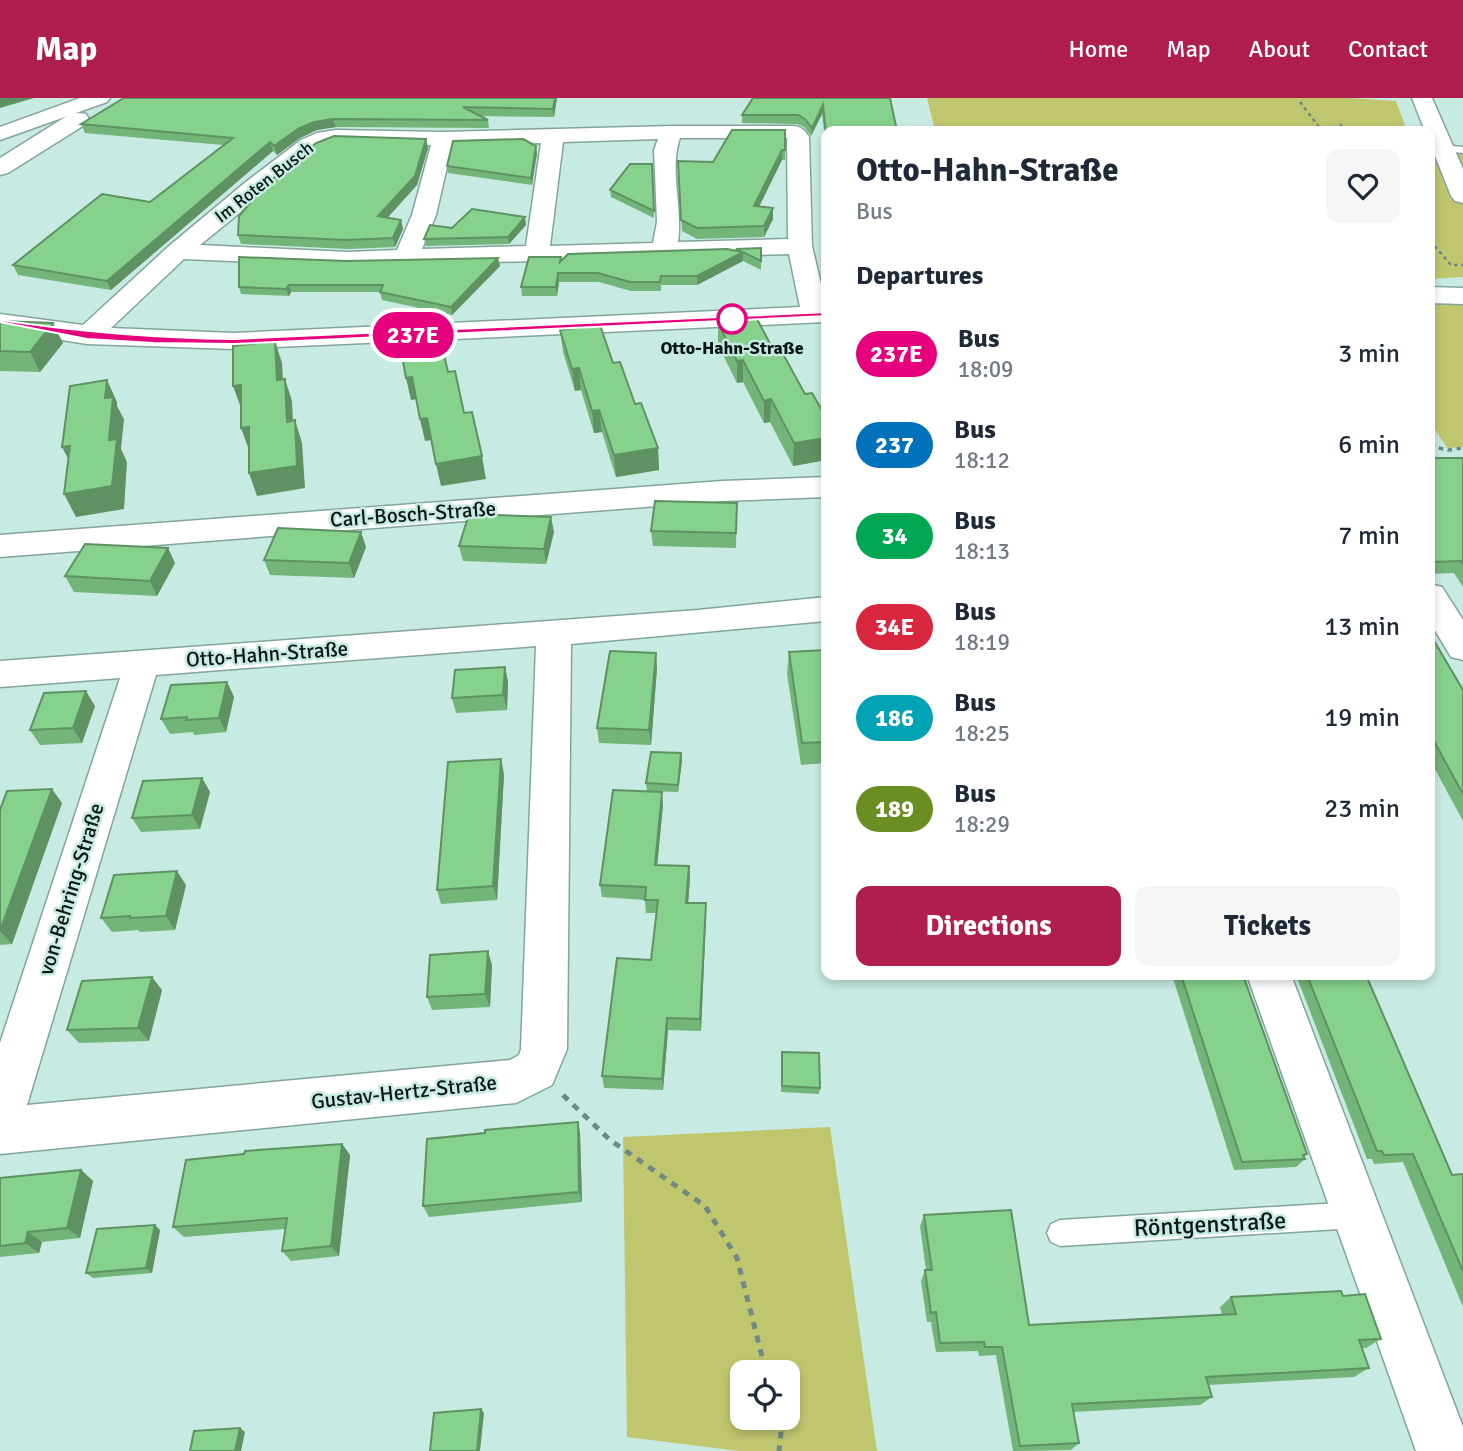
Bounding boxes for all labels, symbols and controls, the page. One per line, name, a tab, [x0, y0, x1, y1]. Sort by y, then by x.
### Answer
text: Map	[35, 29, 97, 70]
text: Home	[1068, 34, 1128, 64]
text: Map	[1166, 34, 1211, 64]
text: About	[1249, 34, 1310, 64]
text: Contact	[1348, 34, 1428, 64]
street label: Im Roten Busch	[210, 137, 318, 227]
button: heart	[1326, 149, 1400, 223]
text: Otto-Hahn-Straße	[856, 150, 1119, 191]
text: Bus	[856, 197, 893, 226]
text: Departures	[856, 260, 983, 292]
marker: Otto-Hahn-Straße	[717, 304, 747, 334]
line badge: 237E	[364, 312, 462, 358]
text: 237E	[387, 320, 439, 350]
text: Bus	[958, 323, 999, 355]
place label: Otto-Hahn-Straße	[660, 337, 804, 359]
text: 3 min	[1338, 338, 1400, 370]
text: 237E	[870, 339, 923, 369]
text: 18:09	[958, 355, 1014, 384]
text: Bus	[954, 414, 996, 446]
text: 6 min	[1338, 429, 1400, 461]
text: 237	[875, 430, 914, 460]
text: 18:12	[954, 446, 1010, 475]
street label: Carl-Bosch-Straße	[329, 495, 497, 533]
text: Bus	[954, 505, 996, 537]
text: 7 min	[1338, 520, 1400, 552]
text: 34	[882, 521, 907, 551]
text: 18:13	[954, 537, 1010, 566]
text: Bus	[954, 596, 996, 628]
text: 13 min	[1324, 611, 1400, 643]
text: 34E	[875, 612, 914, 642]
text: 18:19	[954, 628, 1010, 657]
street label: Otto-Hahn-Straße	[185, 635, 349, 673]
text: Bus	[954, 687, 996, 719]
text: 19 min	[1324, 702, 1400, 734]
text: 186	[875, 703, 914, 733]
text: 18:25	[954, 719, 1010, 748]
text: Bus	[954, 778, 996, 810]
text: 23 min	[1324, 793, 1400, 825]
text: 189	[875, 794, 914, 824]
street label: von-Behring-Straße	[33, 800, 109, 978]
text: 18:29	[954, 810, 1010, 839]
button: Directions	[856, 886, 1121, 966]
button: Tickets	[1135, 886, 1400, 966]
street label: Gustav-Hertz-Straße	[310, 1069, 498, 1115]
street label: Röntgenstraße	[1133, 1205, 1287, 1243]
map controls	[730, 1360, 800, 1430]
button: locate	[730, 1360, 800, 1430]

